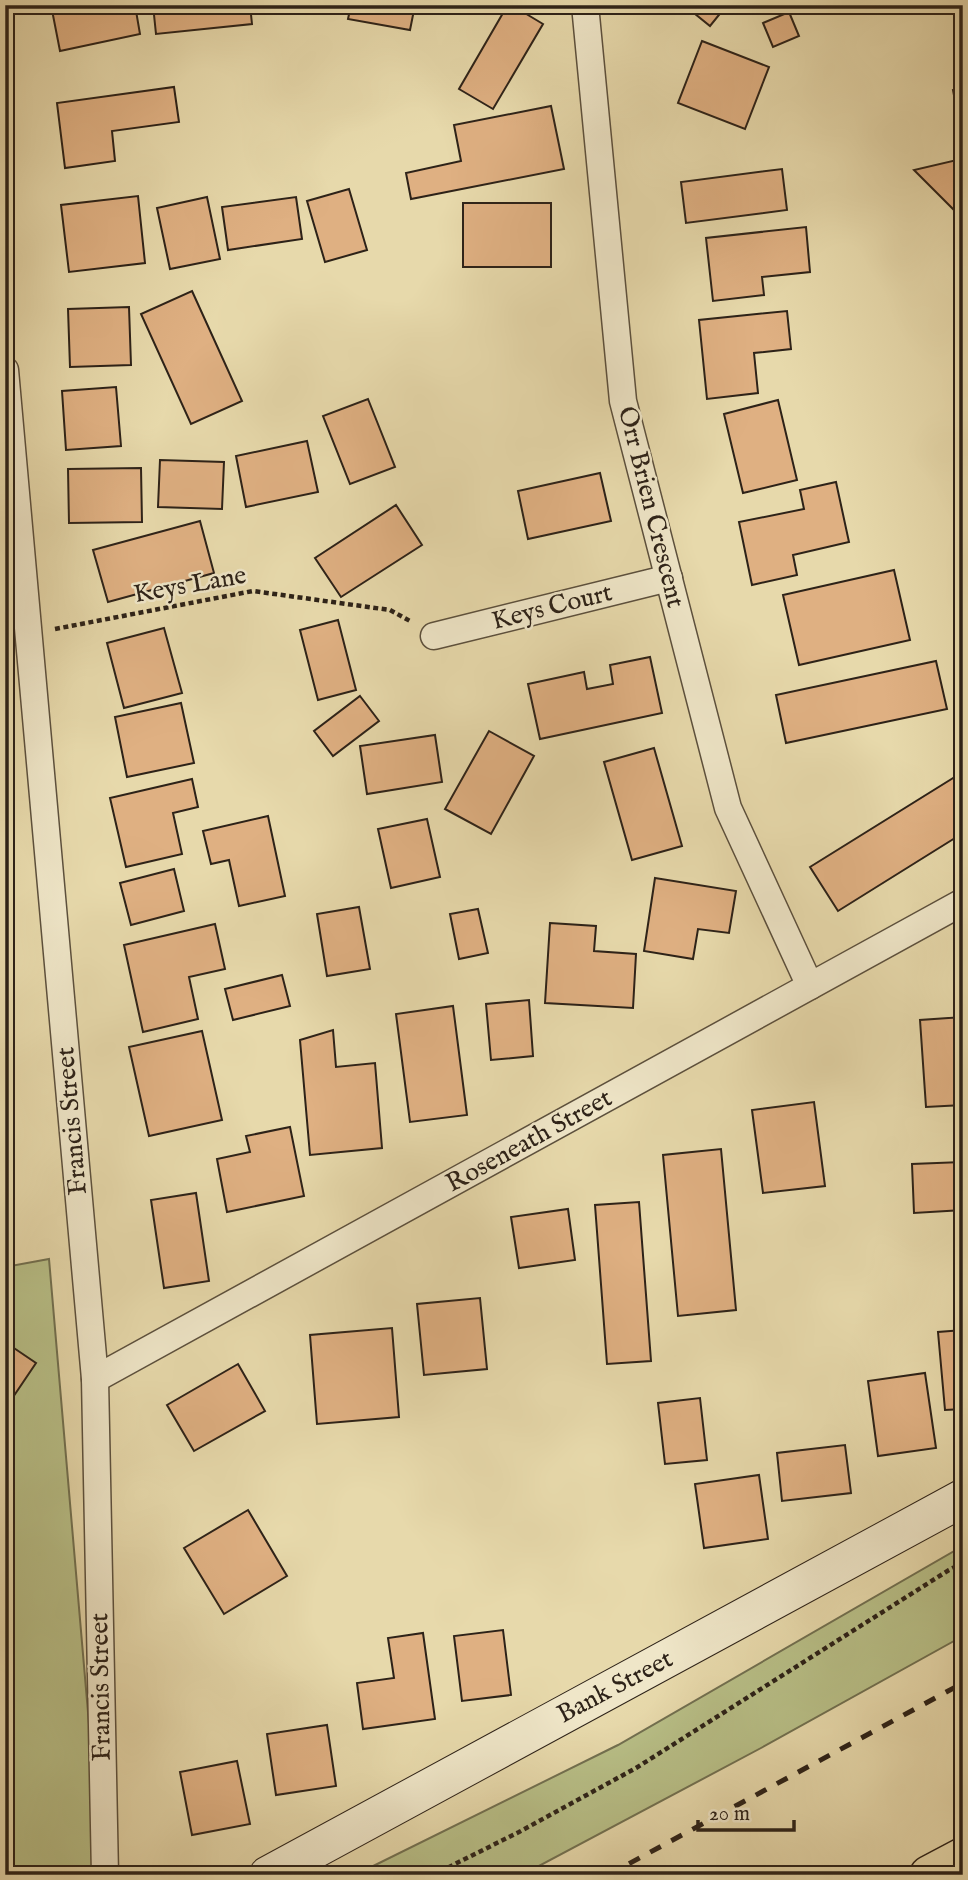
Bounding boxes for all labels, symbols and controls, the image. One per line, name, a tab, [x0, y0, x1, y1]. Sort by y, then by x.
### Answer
street label: Orr Brien Crescent	[610, 403, 692, 611]
street label: Keys Lane	[131, 559, 249, 611]
street label: Keys Court	[488, 576, 616, 638]
street label: Francis Street	[49, 1046, 95, 1196]
street label: Roseneath Street	[440, 1082, 618, 1200]
street label: Francis Street	[83, 1612, 119, 1761]
street label: Bank Street	[551, 1643, 679, 1731]
scale bar	[698, 1789, 795, 1833]
text: 20 m	[709, 1801, 750, 1828]

